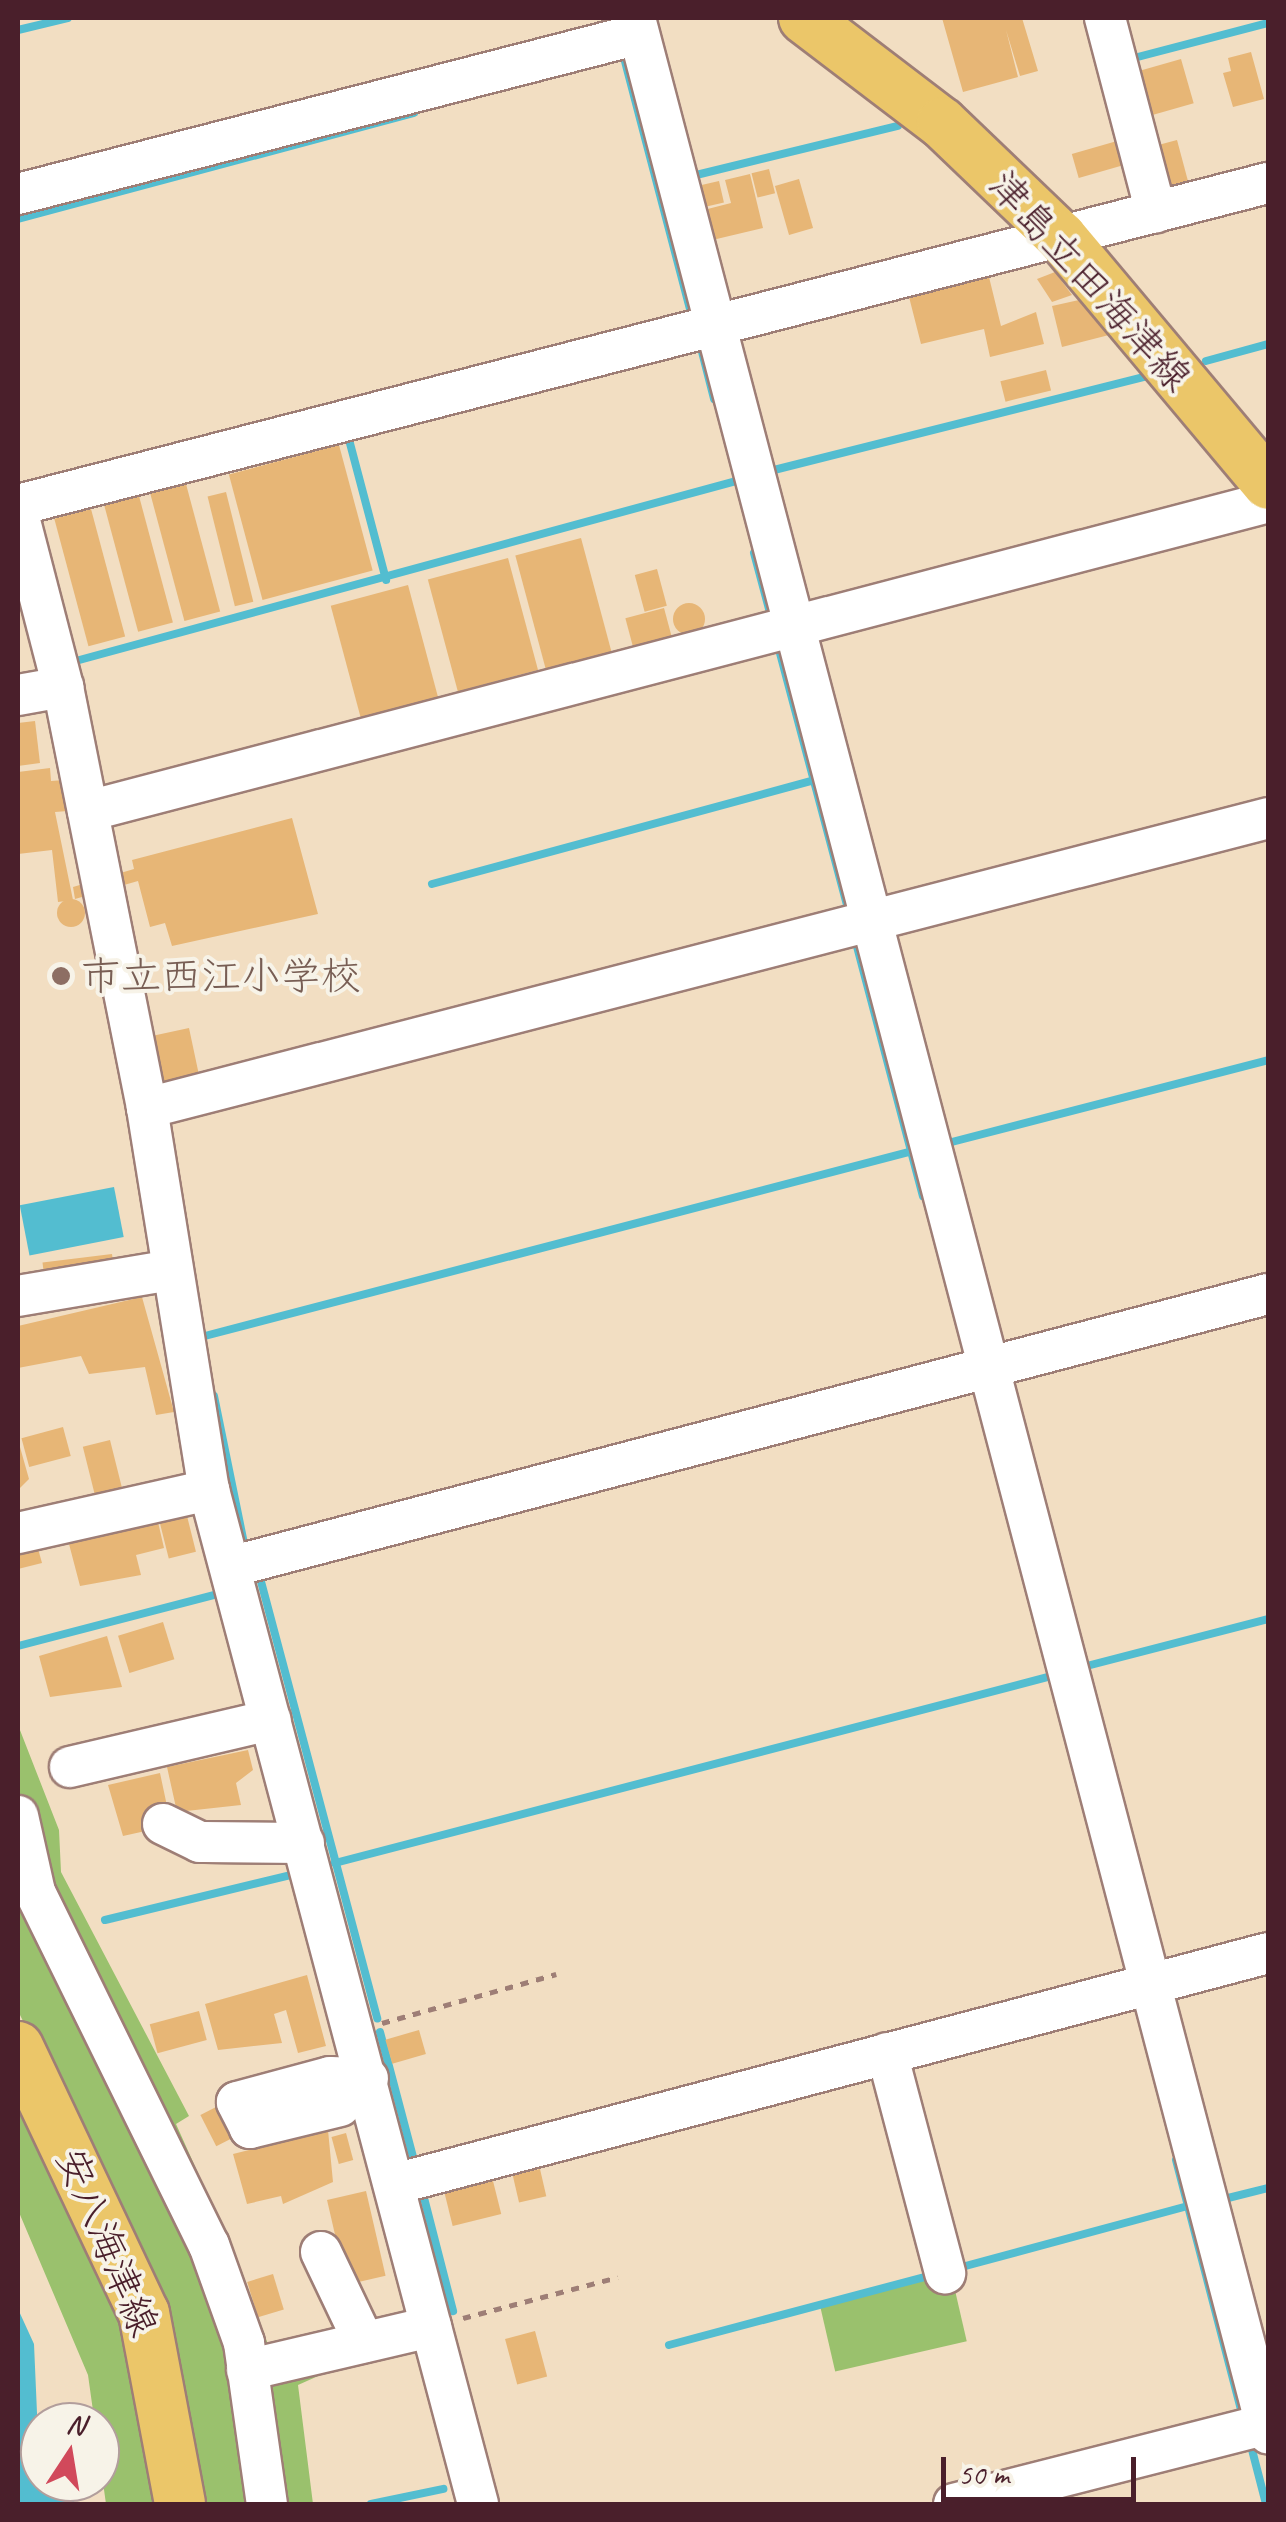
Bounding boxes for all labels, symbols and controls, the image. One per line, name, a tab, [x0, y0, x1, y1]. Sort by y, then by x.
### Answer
street label: 津島立田海津線	[978, 161, 1202, 401]
place label: 市立西江小学校	[81, 952, 361, 1000]
marker: 市立西江小学校	[50, 965, 72, 987]
street label: 安八海津線	[46, 2141, 168, 2343]
north arrow	[20, 2402, 120, 2502]
text: N	[64, 2405, 88, 2443]
scale bar	[946, 2437, 1141, 2499]
text: 50 m	[958, 2455, 1009, 2493]

